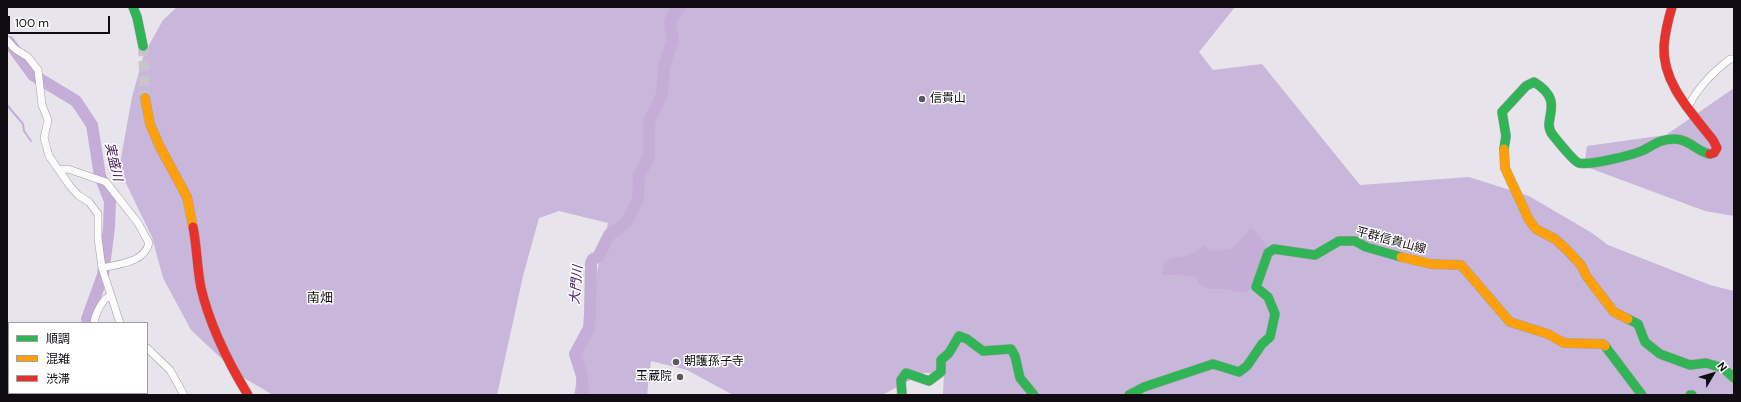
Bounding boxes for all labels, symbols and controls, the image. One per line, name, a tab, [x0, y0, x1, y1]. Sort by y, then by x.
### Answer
scale bar	[10, 8, 112, 34]
text: 100 m	[15, 15, 49, 31]
place label: 信貴山	[930, 92, 966, 106]
marker: 信貴山	[917, 94, 927, 104]
water label: 実盛川	[101, 141, 125, 183]
street label: 平群信貴山線	[1354, 225, 1428, 257]
water label: 大門川	[568, 265, 586, 305]
district label: 南畑	[307, 291, 333, 307]
legend	[8, 322, 148, 394]
text: 順調	[46, 331, 70, 347]
text: 混雑	[46, 351, 70, 367]
north arrow	[1693, 354, 1733, 394]
place label: 朝護孫子寺	[684, 355, 744, 369]
marker: 朝護孫子寺	[671, 357, 681, 367]
text: N	[1714, 359, 1730, 374]
place label: 玉蔵院	[636, 370, 672, 384]
text: 渋滞	[46, 371, 70, 387]
marker: 玉蔵院	[675, 372, 685, 382]

